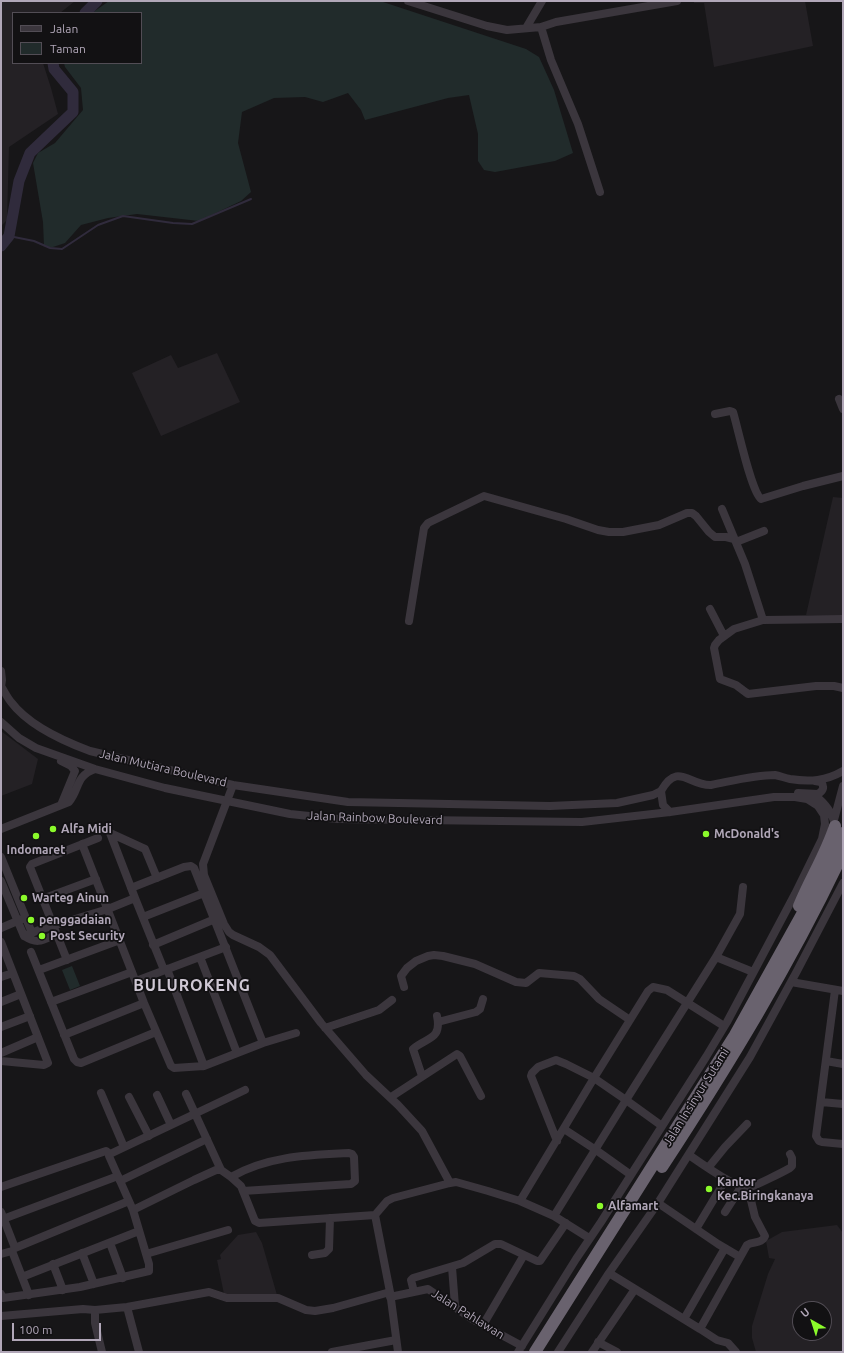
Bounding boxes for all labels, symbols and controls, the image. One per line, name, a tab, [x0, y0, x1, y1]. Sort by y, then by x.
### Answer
legend	[12, 12, 142, 64]
text: Jalan	[50, 22, 78, 35]
text: Taman	[50, 42, 86, 55]
street label: Jalan Mutiara Boulevard	[98, 746, 228, 790]
street label: Jalan Rainbow Boulevard	[307, 808, 443, 828]
place label: Alfa Midi	[61, 822, 112, 836]
marker: Alfa Midi	[48, 824, 58, 834]
place label: McDonald's	[714, 827, 780, 841]
marker: McDonald's	[701, 829, 711, 839]
marker: Indomaret	[31, 831, 41, 841]
place label: Indomaret	[7, 843, 65, 857]
place label: Warteg Ainun	[32, 891, 109, 905]
marker: Warteg Ainun	[19, 893, 29, 903]
place label: penggadaian	[39, 913, 111, 927]
marker: penggadaian	[26, 915, 36, 925]
place label: Post Security	[50, 929, 125, 943]
marker: Post Security	[37, 931, 47, 941]
district label: BULUROKENG	[133, 976, 251, 996]
street label: Jalan Insinyur Sutami	[660, 1045, 732, 1149]
place label: Kantor Kec.Biringkanaya	[717, 1175, 814, 1203]
marker: Kantor Kec.Biringkanaya	[704, 1184, 714, 1194]
place label: Alfamart	[608, 1199, 658, 1213]
marker: Alfamart	[595, 1201, 605, 1211]
street label: Jalan Pahlawan	[429, 1286, 507, 1342]
north arrow	[792, 1301, 832, 1341]
text: U	[798, 1305, 812, 1320]
scale bar	[14, 1315, 103, 1341]
text: 100 m	[19, 1323, 52, 1336]

